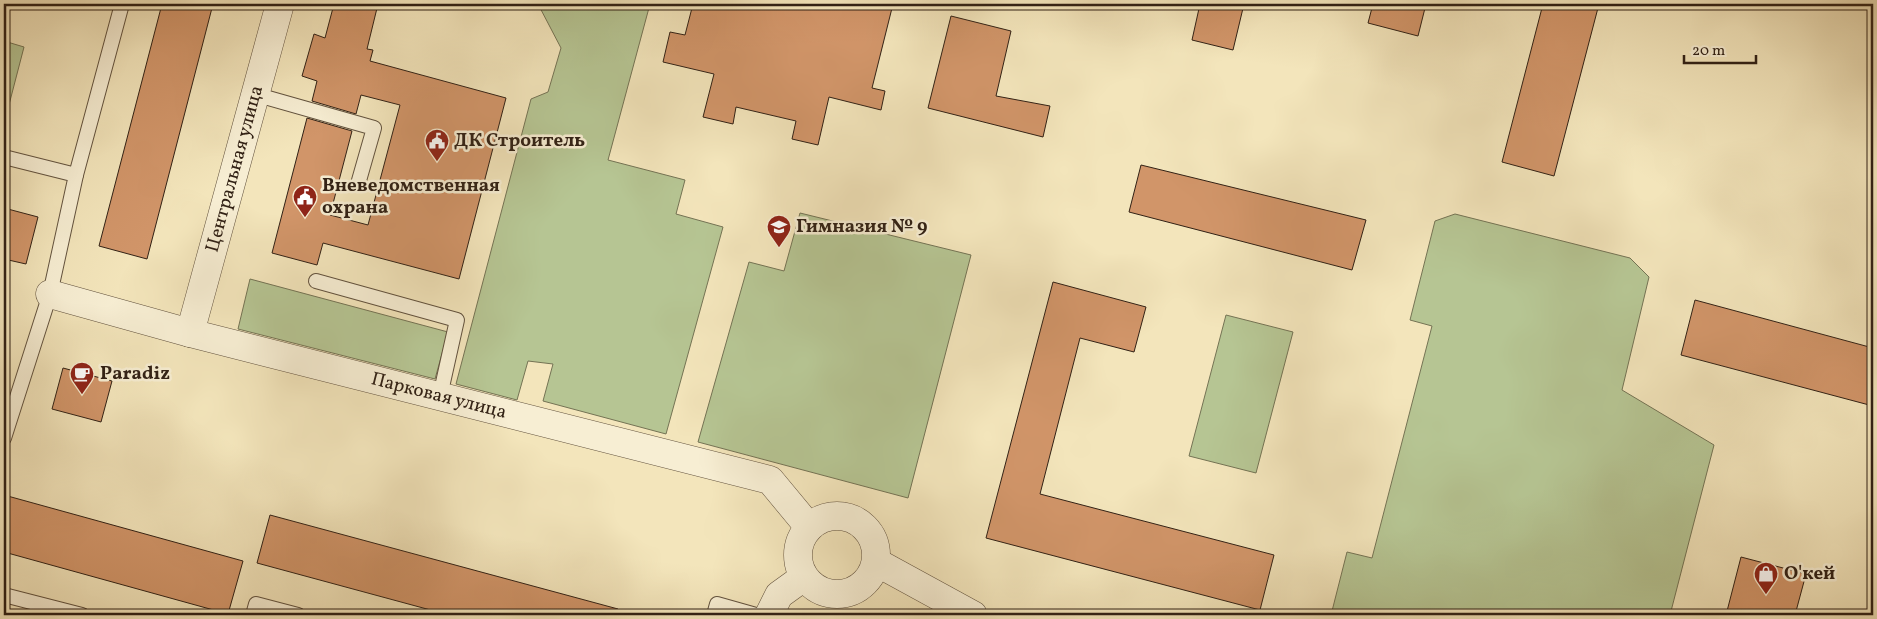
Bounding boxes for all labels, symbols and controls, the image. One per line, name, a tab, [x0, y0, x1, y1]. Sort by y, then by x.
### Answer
scale bar	[1684, 32, 1757, 64]
text: 20 m	[1692, 41, 1725, 62]
street label: Центральная улица	[200, 83, 270, 255]
public building icon: ДК Строитель	[424, 128, 450, 162]
place label: ДК Строитель	[454, 128, 585, 154]
place label: Вневедомственная охрана	[322, 173, 500, 221]
public building icon: Вневедомственная охрана	[292, 184, 318, 218]
school or university icon: Гимназия № 9	[766, 214, 792, 248]
place label: Гимназия № 9	[796, 214, 928, 240]
cafe icon: Paradiz	[69, 361, 95, 395]
place label: Paradiz	[100, 361, 170, 387]
street label: Парковая улица	[368, 366, 509, 426]
shop icon: О'кей	[1753, 561, 1779, 595]
place label: О'кей	[1784, 561, 1835, 587]

